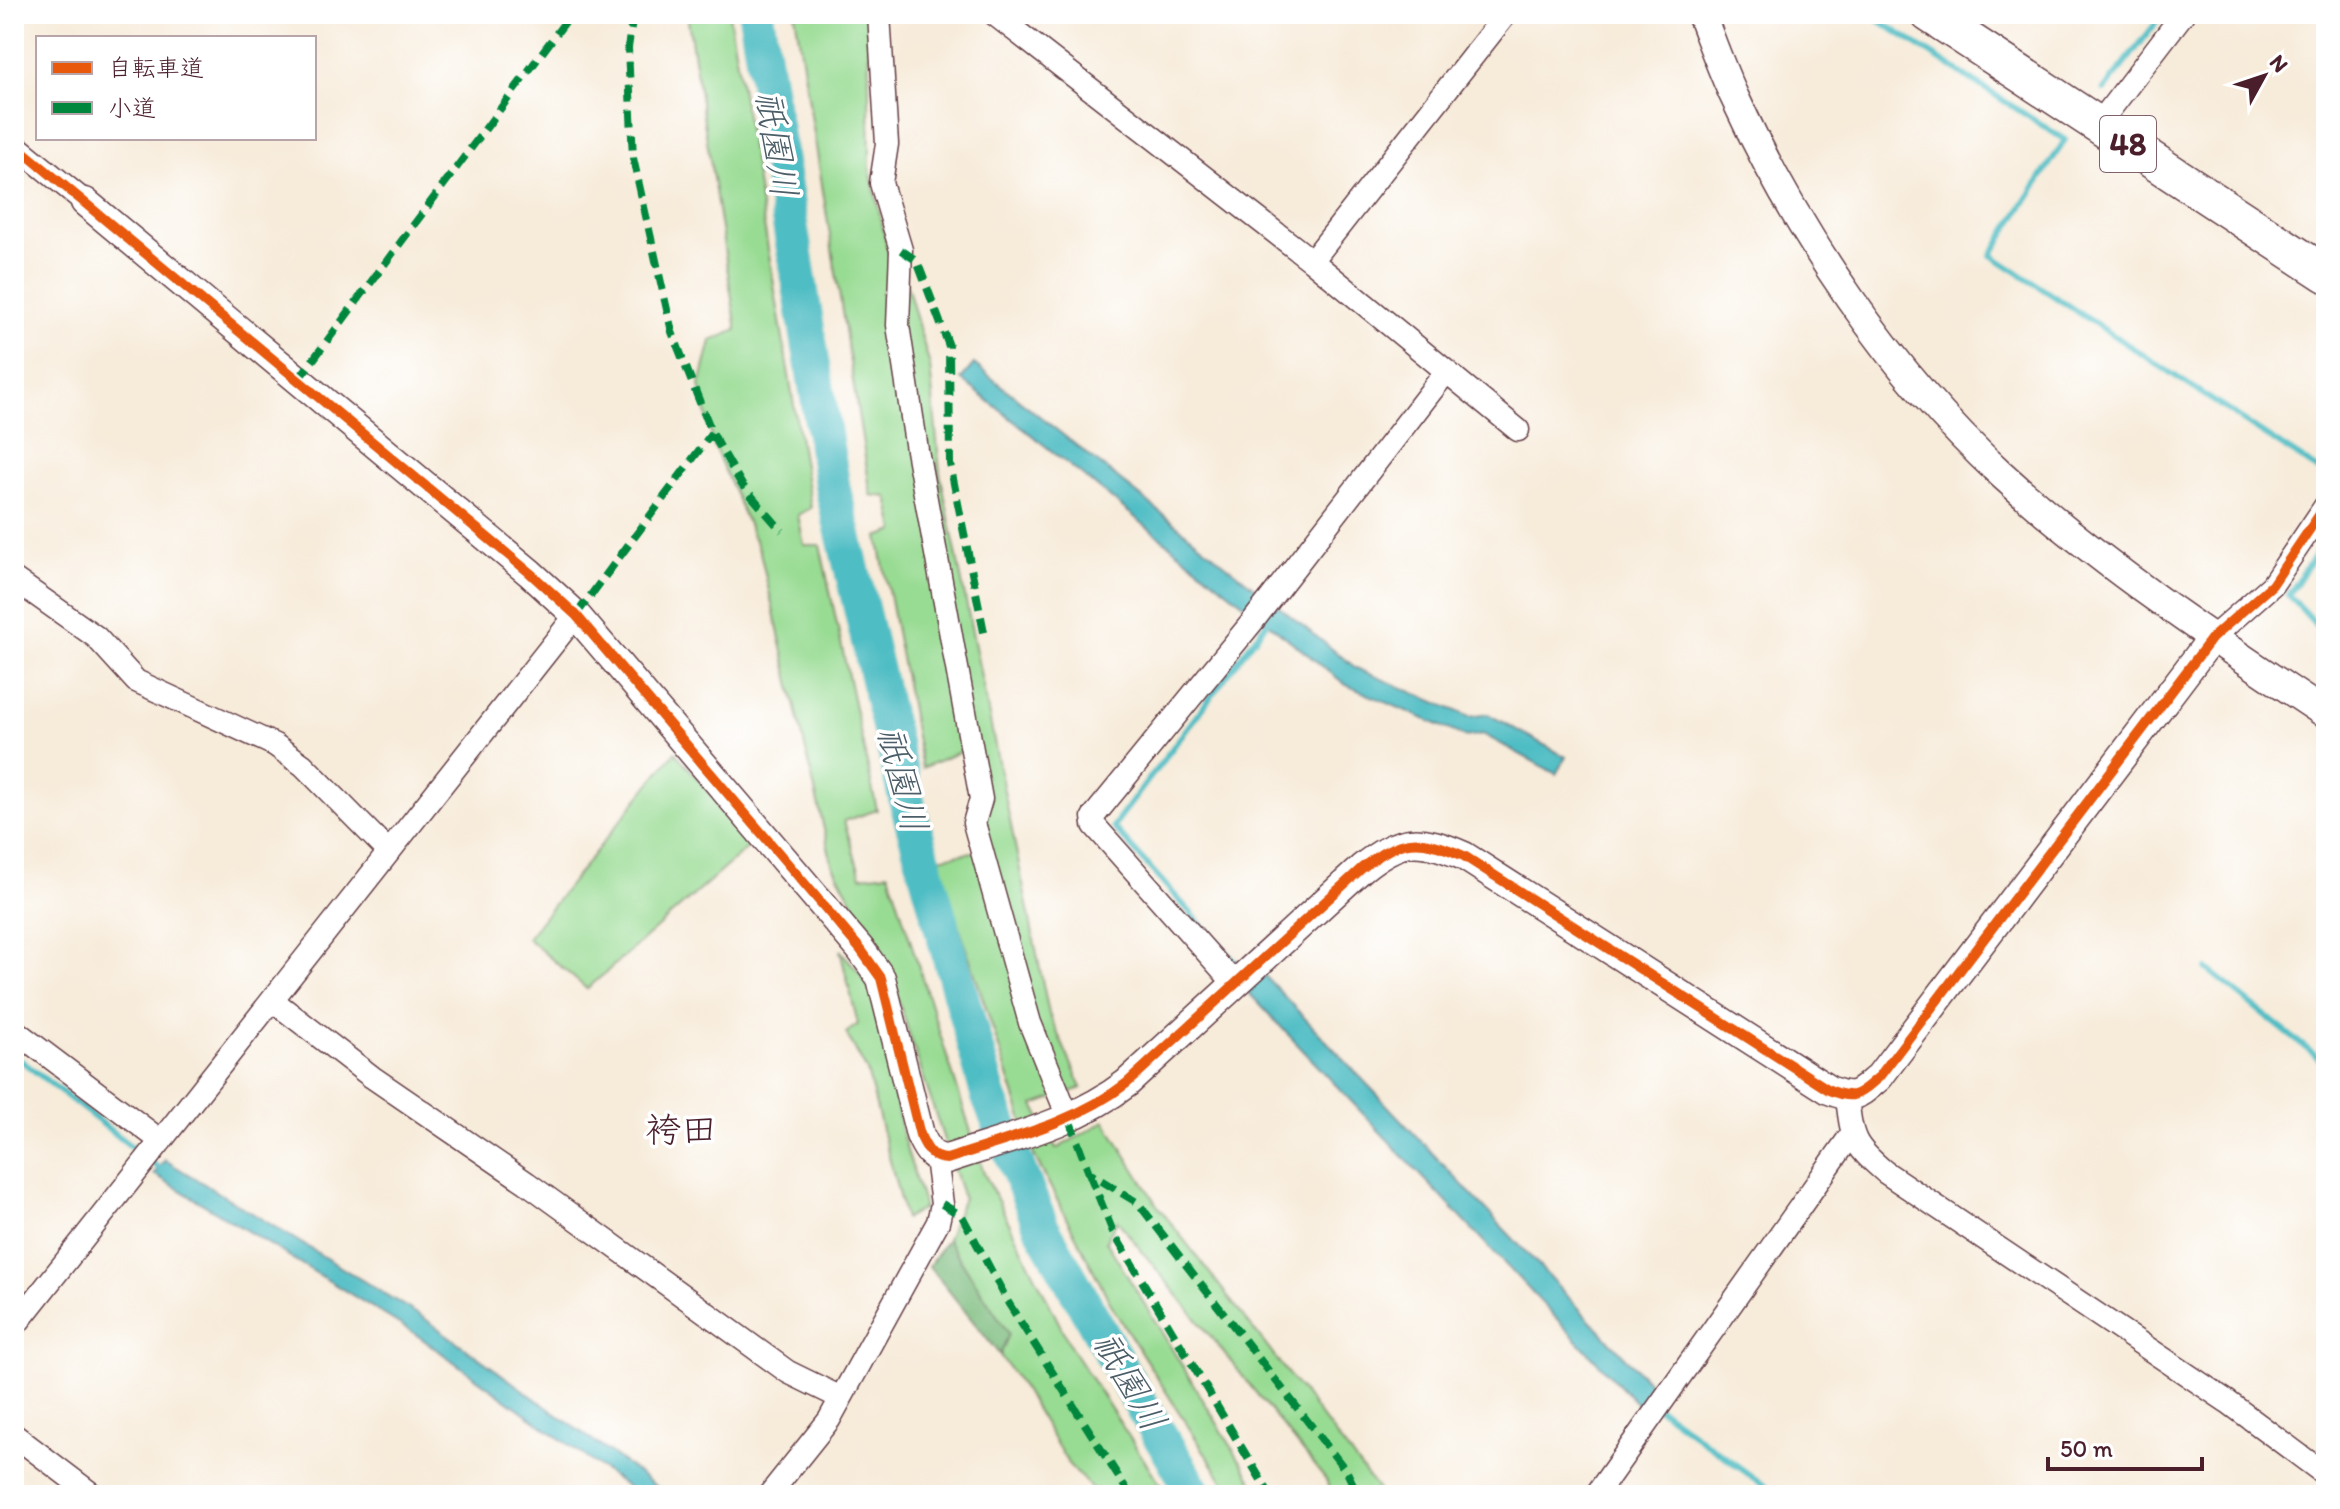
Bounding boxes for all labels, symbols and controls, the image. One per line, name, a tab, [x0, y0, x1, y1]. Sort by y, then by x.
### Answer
legend	[36, 36, 316, 140]
north arrow	[2224, 36, 2304, 116]
text: N	[2264, 49, 2294, 78]
text: 自転車道	[108, 53, 204, 82]
water label: 祇園川	[747, 87, 807, 201]
text: 小道	[108, 93, 156, 122]
road number: 48	[2100, 116, 2156, 172]
water label: 祇園川	[869, 721, 937, 837]
district label: 袴田	[645, 1108, 717, 1151]
water label: 祇園川	[1084, 1323, 1176, 1439]
scale bar	[2048, 1421, 2202, 1471]
text: 50 m	[2060, 1434, 2113, 1463]

